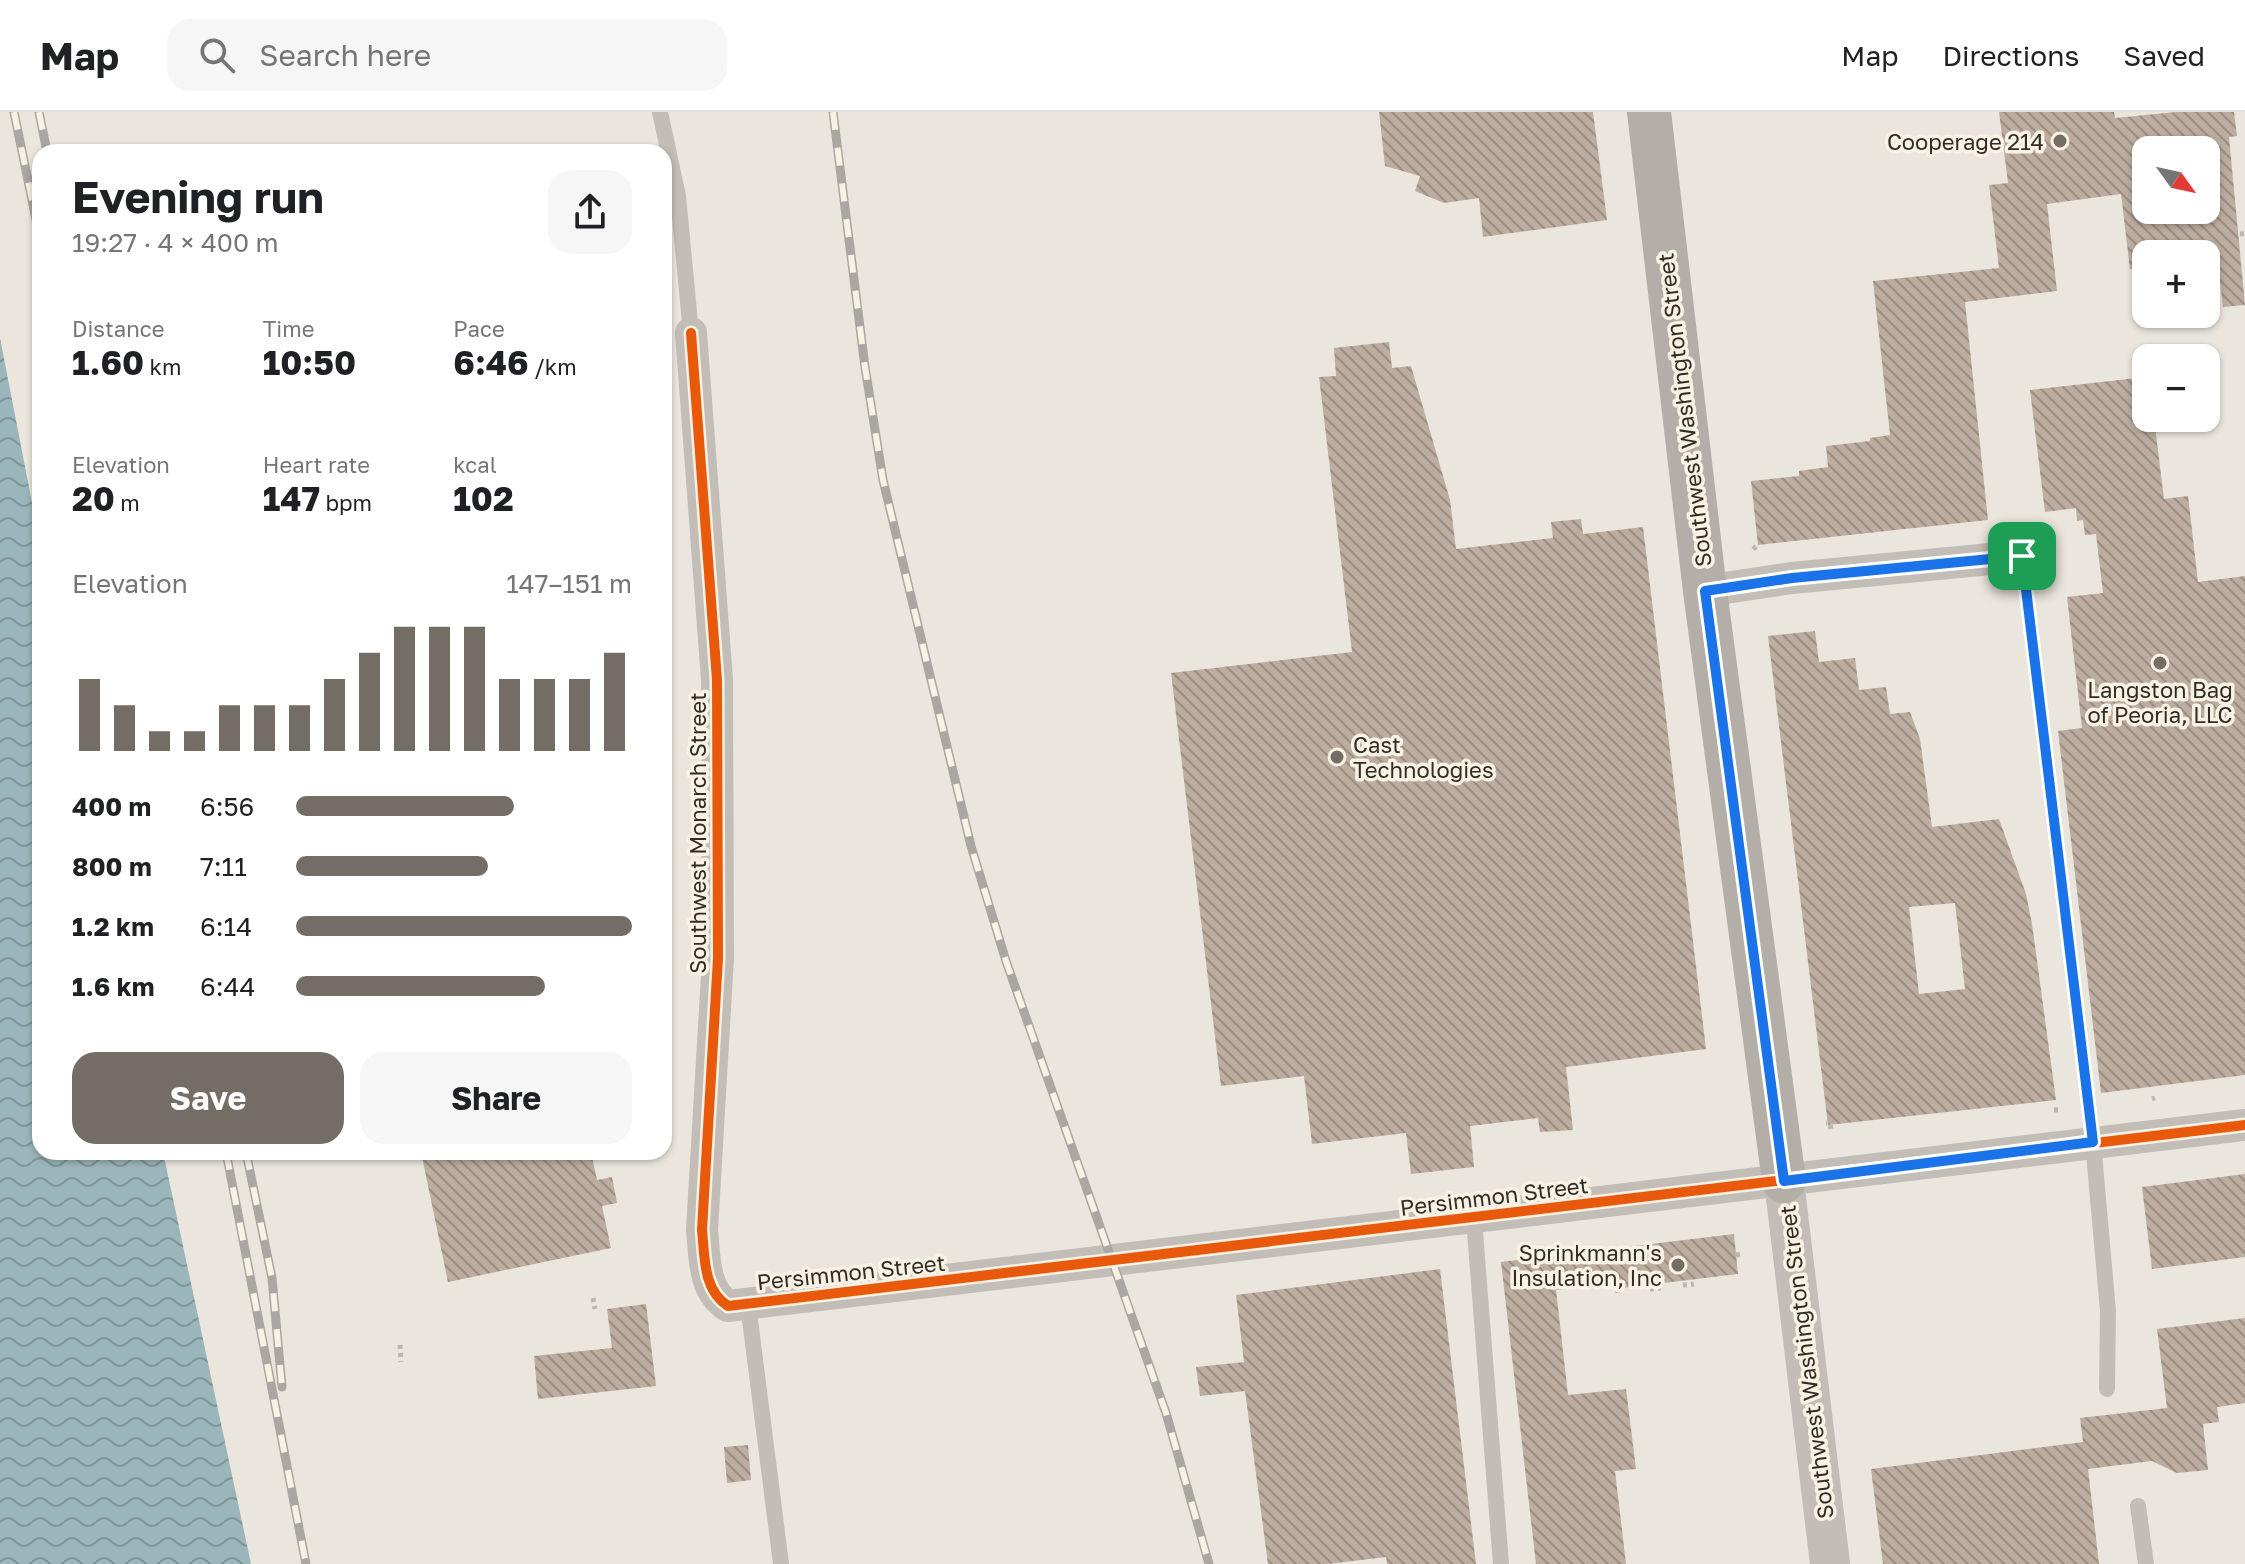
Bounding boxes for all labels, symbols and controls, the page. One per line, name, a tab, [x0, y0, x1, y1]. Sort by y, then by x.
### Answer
search box	[167, 19, 727, 91]
text: Map	[40, 33, 119, 78]
icon: search	[195, 33, 239, 77]
text: Search here	[259, 37, 431, 73]
text: Map	[1841, 39, 1898, 72]
text: Directions	[1942, 39, 2079, 72]
text: Saved	[2123, 39, 2205, 72]
place label: Cooperage 214	[1887, 128, 2044, 155]
marker: Cooperage 214	[2051, 132, 2069, 150]
north arrow	[2132, 136, 2220, 224]
map controls	[2132, 136, 2220, 432]
text: Evening run	[72, 170, 324, 223]
button: share	[548, 170, 632, 254]
text: 19:27 · 4 × 400 m	[72, 227, 279, 258]
button: +	[2132, 240, 2220, 328]
street label: Southwest Washington Street	[1651, 252, 1717, 568]
text: Distance	[72, 315, 164, 342]
text: Time	[263, 315, 314, 342]
text: Pace	[453, 315, 505, 342]
text: 1.60	[72, 342, 144, 382]
text: 10:50	[263, 342, 356, 382]
text: 6:46	[453, 342, 529, 382]
button: −	[2132, 344, 2220, 432]
text: km	[144, 353, 182, 380]
text: /km	[529, 353, 577, 380]
text: Elevation	[72, 451, 170, 478]
text: Heart rate	[263, 451, 370, 478]
text: kcal	[453, 451, 497, 478]
text: 20	[72, 478, 115, 518]
text: 147	[263, 478, 320, 518]
text: 102	[453, 478, 514, 518]
text: m	[115, 489, 140, 516]
text: bpm	[320, 489, 372, 516]
pin	[1988, 522, 2056, 590]
icon: arrive	[2000, 534, 2044, 578]
text: Elevation	[72, 568, 188, 599]
text: 147–151 m	[506, 568, 632, 599]
marker: Langston Bag of Peoria, LLC	[2151, 654, 2169, 672]
place label: Langston Bag of Peoria, LLC	[2087, 676, 2233, 728]
street label: Southwest Monarch Street	[684, 692, 711, 974]
place label: Cast Technologies	[1353, 731, 1494, 783]
marker: Cast Technologies	[1328, 748, 1346, 766]
text: 400 m	[72, 791, 151, 822]
text: 6:56	[200, 791, 254, 822]
text: 800 m	[72, 851, 152, 882]
text: 7:11	[200, 851, 247, 882]
text: 1.2 km	[72, 911, 154, 942]
text: 6:14	[200, 911, 252, 942]
text: 1.6 km	[72, 971, 155, 1002]
text: 6:44	[200, 971, 255, 1002]
button: Save	[72, 1052, 344, 1144]
button: Share	[360, 1052, 632, 1144]
street label: Persimmon Street	[1398, 1171, 1590, 1221]
street label: Southwest Washington Street	[1773, 1204, 1839, 1520]
place label: Sprinkmann's Insulation, Inc	[1511, 1239, 1662, 1291]
street label: Persimmon Street	[755, 1249, 947, 1295]
marker: Sprinkmann's Insulation, Inc	[1669, 1256, 1687, 1274]

